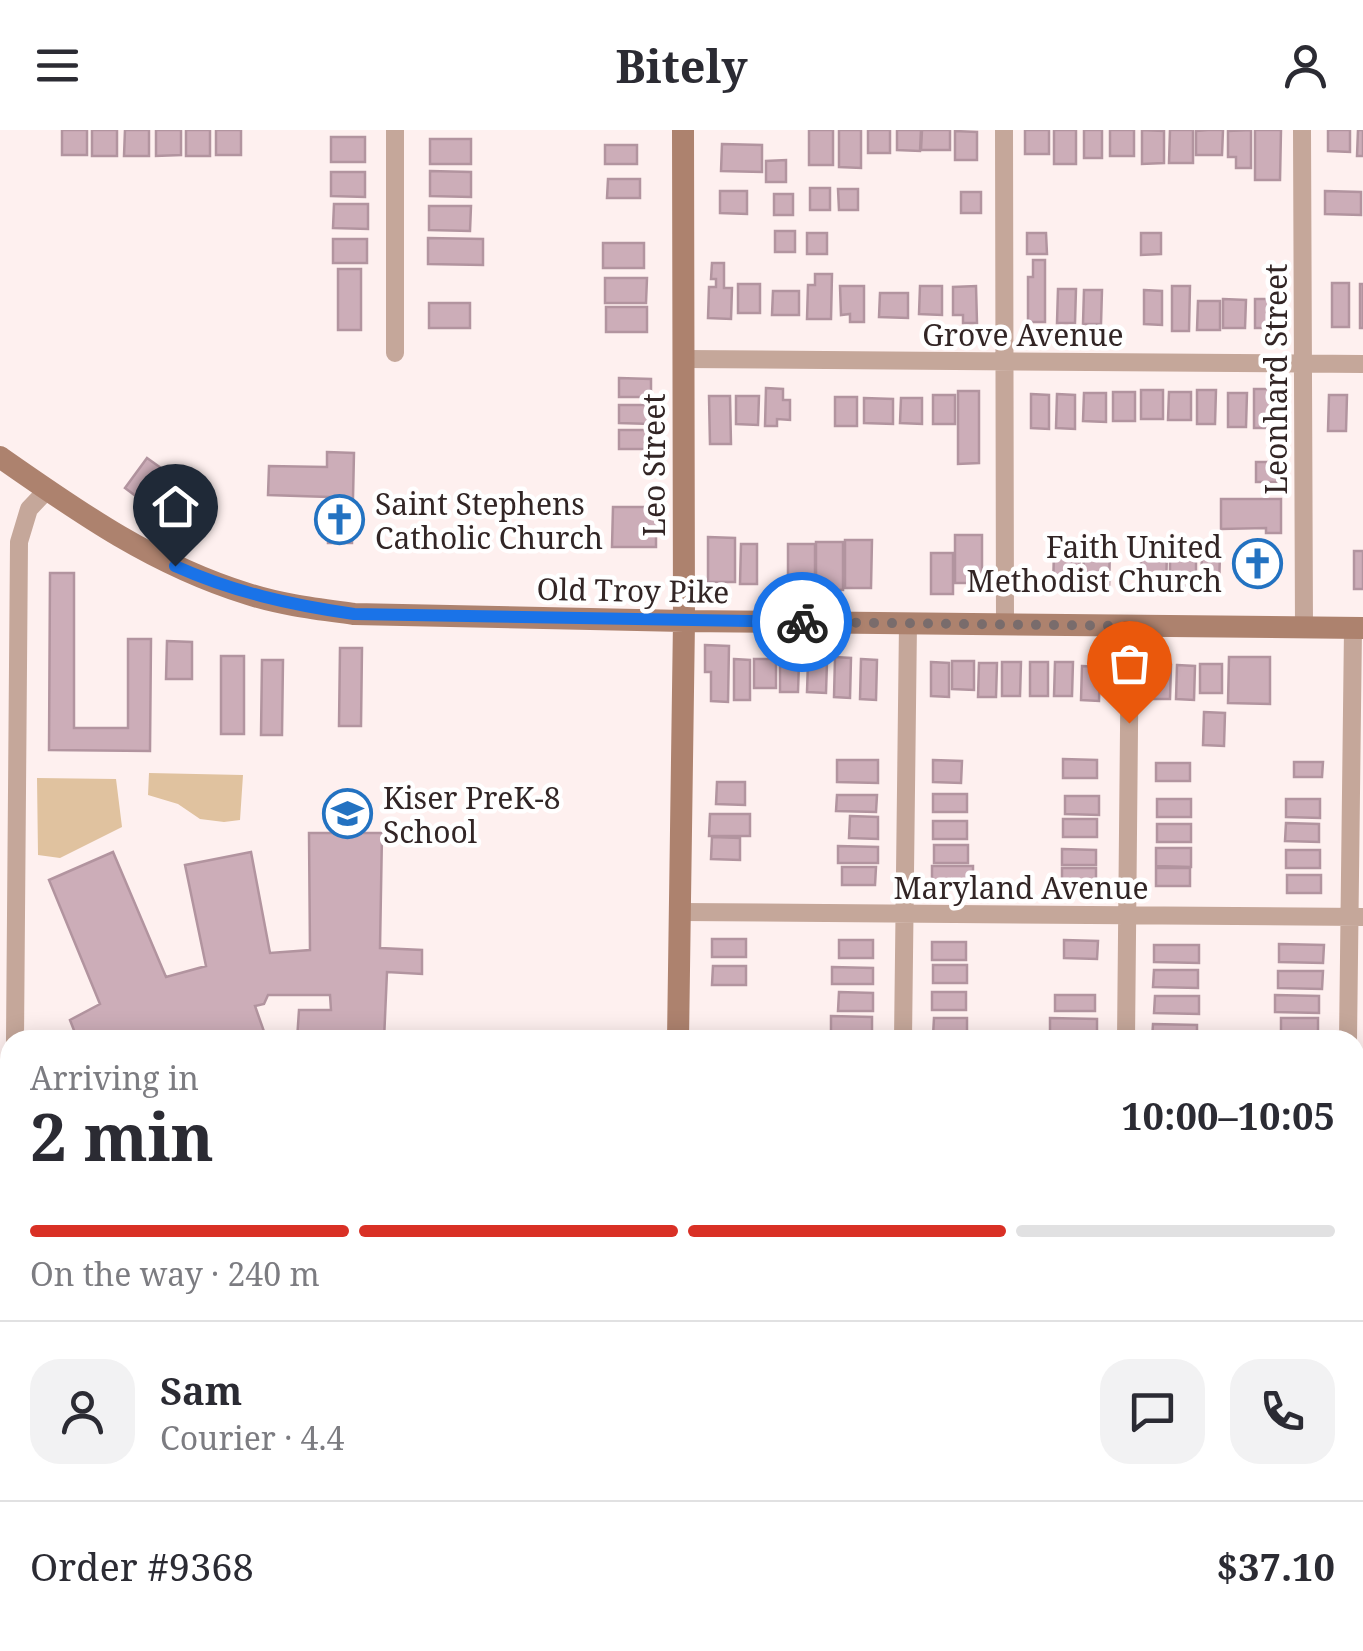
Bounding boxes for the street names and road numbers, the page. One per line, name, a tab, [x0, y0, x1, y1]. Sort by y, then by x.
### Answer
street label: Leonhard Street	[1255, 263, 1296, 495]
street label: Grove Avenue	[922, 314, 1124, 355]
street label: Leo Street	[633, 393, 674, 537]
street label: Old Troy Pike	[536, 568, 730, 612]
street label: Maryland Avenue	[893, 867, 1149, 908]

